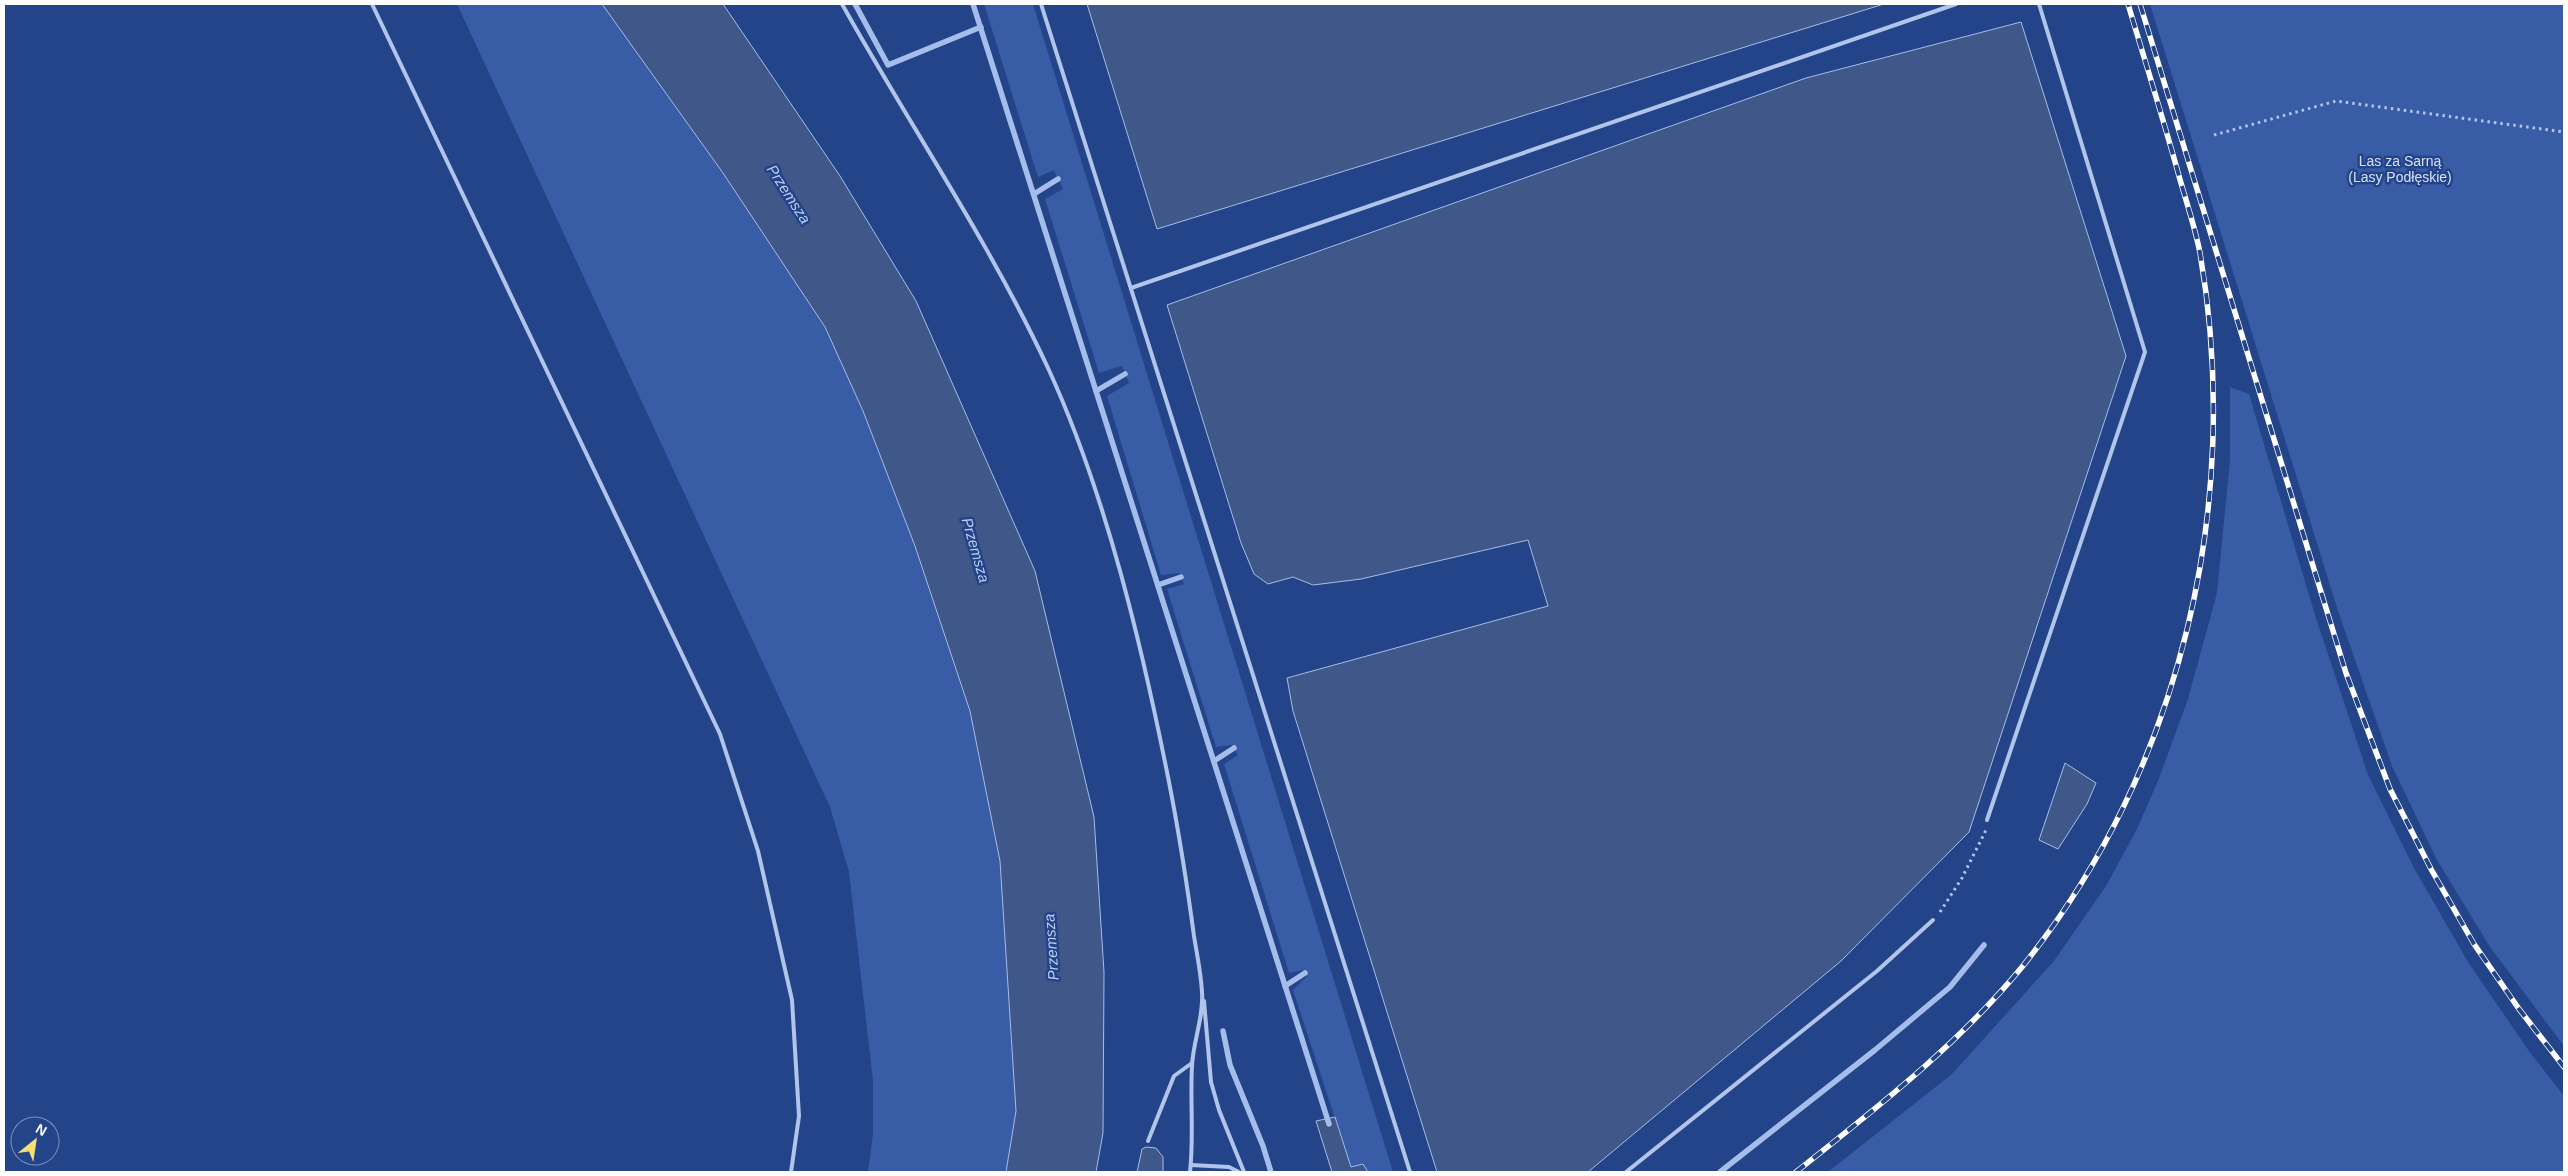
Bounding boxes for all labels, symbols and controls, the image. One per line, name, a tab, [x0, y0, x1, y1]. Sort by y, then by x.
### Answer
park label: Las za Sarną (Lasy Podłęskie)	[2348, 153, 2452, 185]
water label: Przemsza	[764, 161, 814, 227]
water label: Przemsza	[959, 516, 993, 584]
water label: Przemsza	[1040, 913, 1062, 981]
north arrow	[10, 1116, 60, 1166]
text: N	[33, 1120, 50, 1139]

